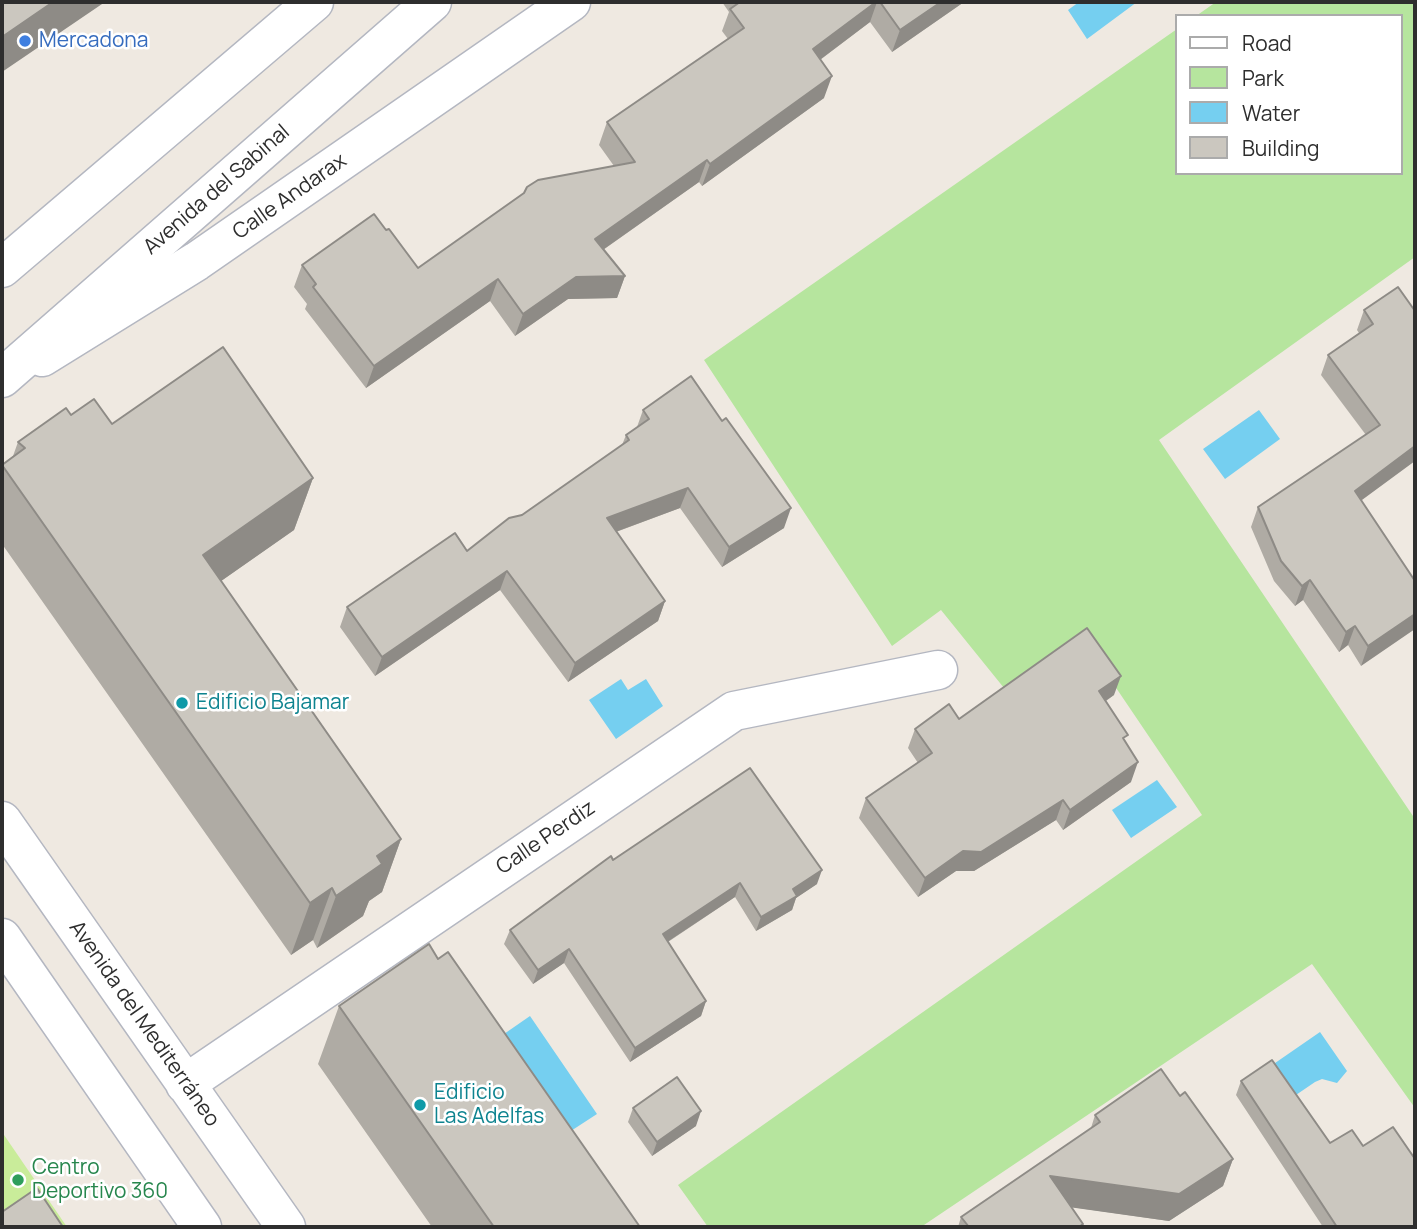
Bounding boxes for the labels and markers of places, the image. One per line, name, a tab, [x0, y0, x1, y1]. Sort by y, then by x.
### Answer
place label: Mercadona	[39, 28, 149, 54]
marker: Mercadona	[17, 33, 33, 49]
place label: Edificio Bajamar	[196, 690, 349, 716]
marker: Edificio Bajamar	[174, 695, 190, 711]
place label: Edificio Las Adelfas	[434, 1080, 544, 1130]
marker: Edificio Las Adelfas	[412, 1097, 428, 1113]
place label: Centro Deportivo 360	[32, 1155, 168, 1205]
marker: Centro Deportivo 360	[10, 1172, 26, 1188]

